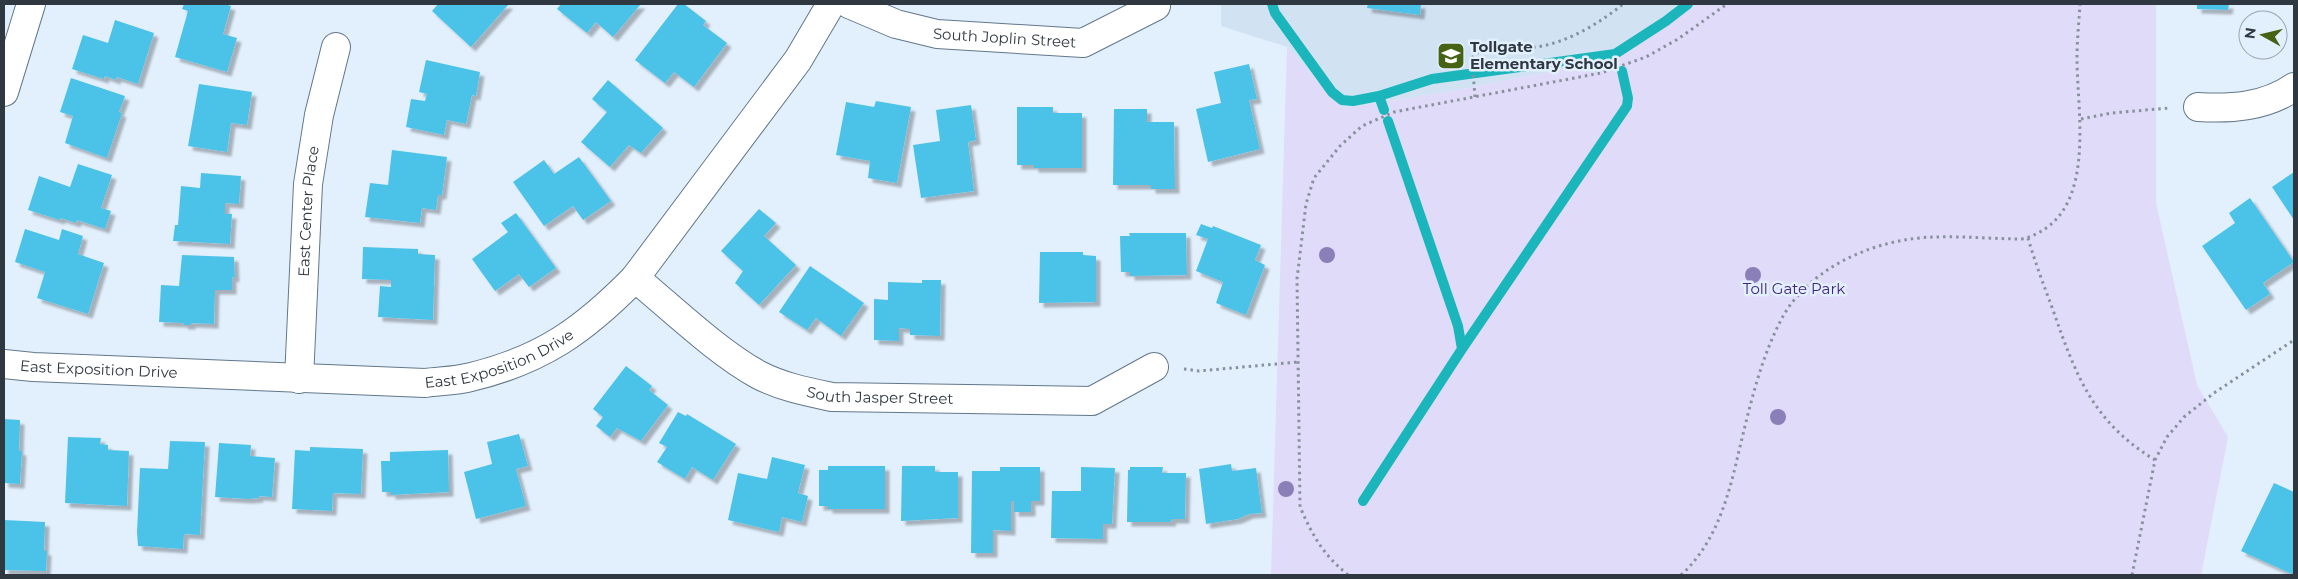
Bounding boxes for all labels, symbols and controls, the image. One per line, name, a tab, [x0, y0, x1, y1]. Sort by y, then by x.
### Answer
north arrow	[2238, 10, 2288, 60]
street label: South Joplin Street	[932, 24, 1077, 52]
text: N	[2240, 26, 2260, 40]
place label: Tollgate Elementary School	[1470, 37, 1618, 73]
school or university icon: Tollgate Elementary School	[1436, 41, 1466, 71]
street label: East Center Place	[294, 144, 323, 277]
park label: Toll Gate Park	[1743, 279, 1845, 298]
street label: East Exposition Drive	[424, 325, 577, 392]
street label: East Exposition Drive	[19, 356, 178, 382]
street label: South Jasper Street	[805, 382, 954, 408]

